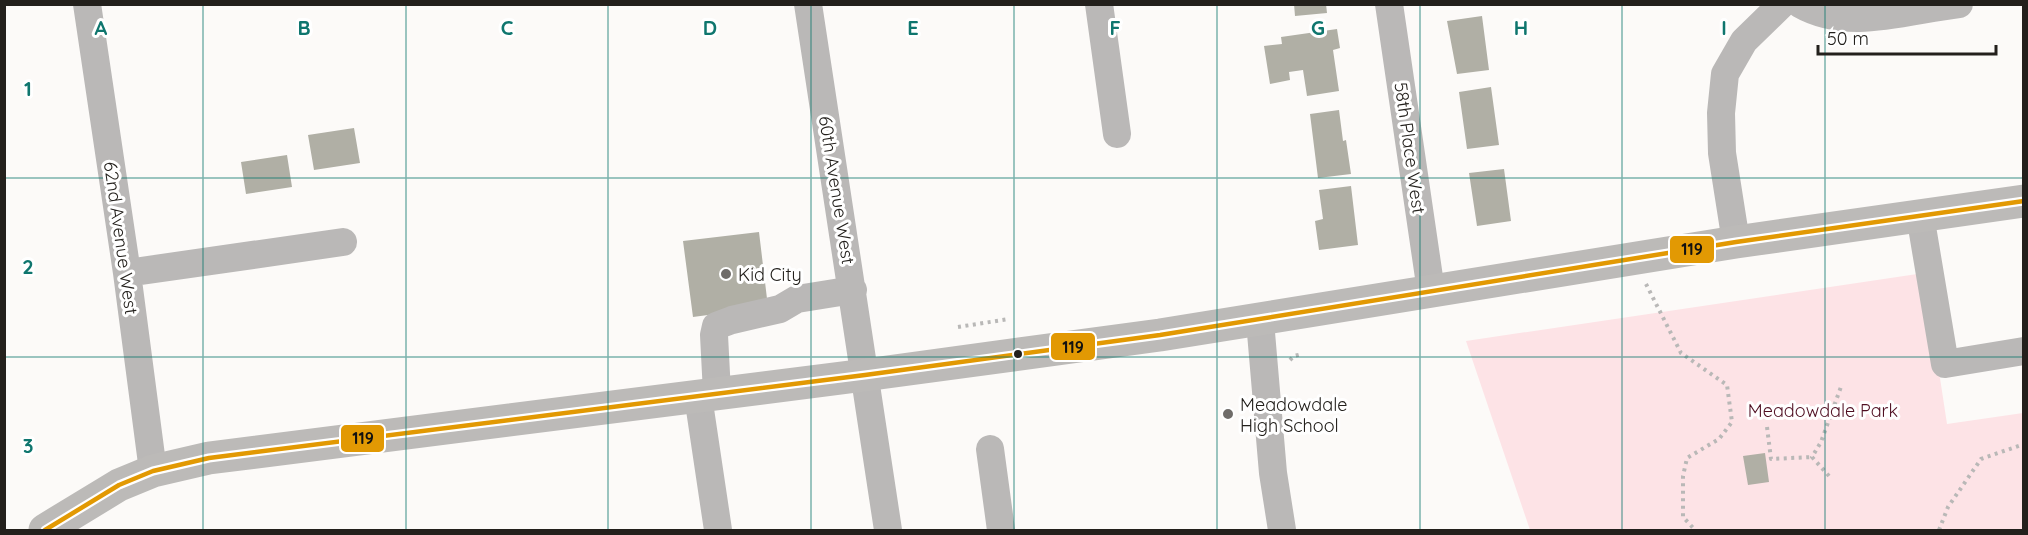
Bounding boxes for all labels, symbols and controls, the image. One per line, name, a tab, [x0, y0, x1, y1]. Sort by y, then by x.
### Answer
text: A	[95, 15, 108, 40]
text: B	[297, 15, 311, 40]
text: C	[501, 15, 514, 40]
text: D	[703, 15, 717, 40]
text: E	[907, 15, 919, 40]
text: F	[1109, 15, 1121, 40]
text: G	[1311, 15, 1325, 40]
text: H	[1514, 15, 1528, 40]
text: I	[1721, 15, 1727, 40]
scale bar	[1818, 18, 1996, 56]
text: 50 m	[1827, 27, 1869, 50]
text: 1	[24, 76, 32, 101]
street label: 58th Place West	[1389, 81, 1431, 215]
street label: 60th Avenue West	[814, 114, 860, 266]
street label: 62nd Avenue West	[99, 160, 143, 316]
line badge: 119	[1669, 235, 1715, 264]
text: 119	[1681, 239, 1703, 259]
text: 2	[22, 254, 34, 279]
place label: Kid City	[738, 263, 802, 286]
marker: Kid City	[719, 267, 733, 281]
line badge: 119	[1050, 332, 1096, 361]
text: 119	[1062, 337, 1084, 357]
unlabelled marker	[1012, 348, 1024, 360]
place label: Meadowdale High School	[1240, 393, 1347, 437]
park label: Meadowdale Park	[1748, 399, 1898, 422]
marker: Meadowdale High School	[1221, 407, 1235, 421]
line badge: 119	[340, 424, 385, 453]
text: 119	[352, 428, 374, 448]
text: 3	[23, 433, 33, 458]

